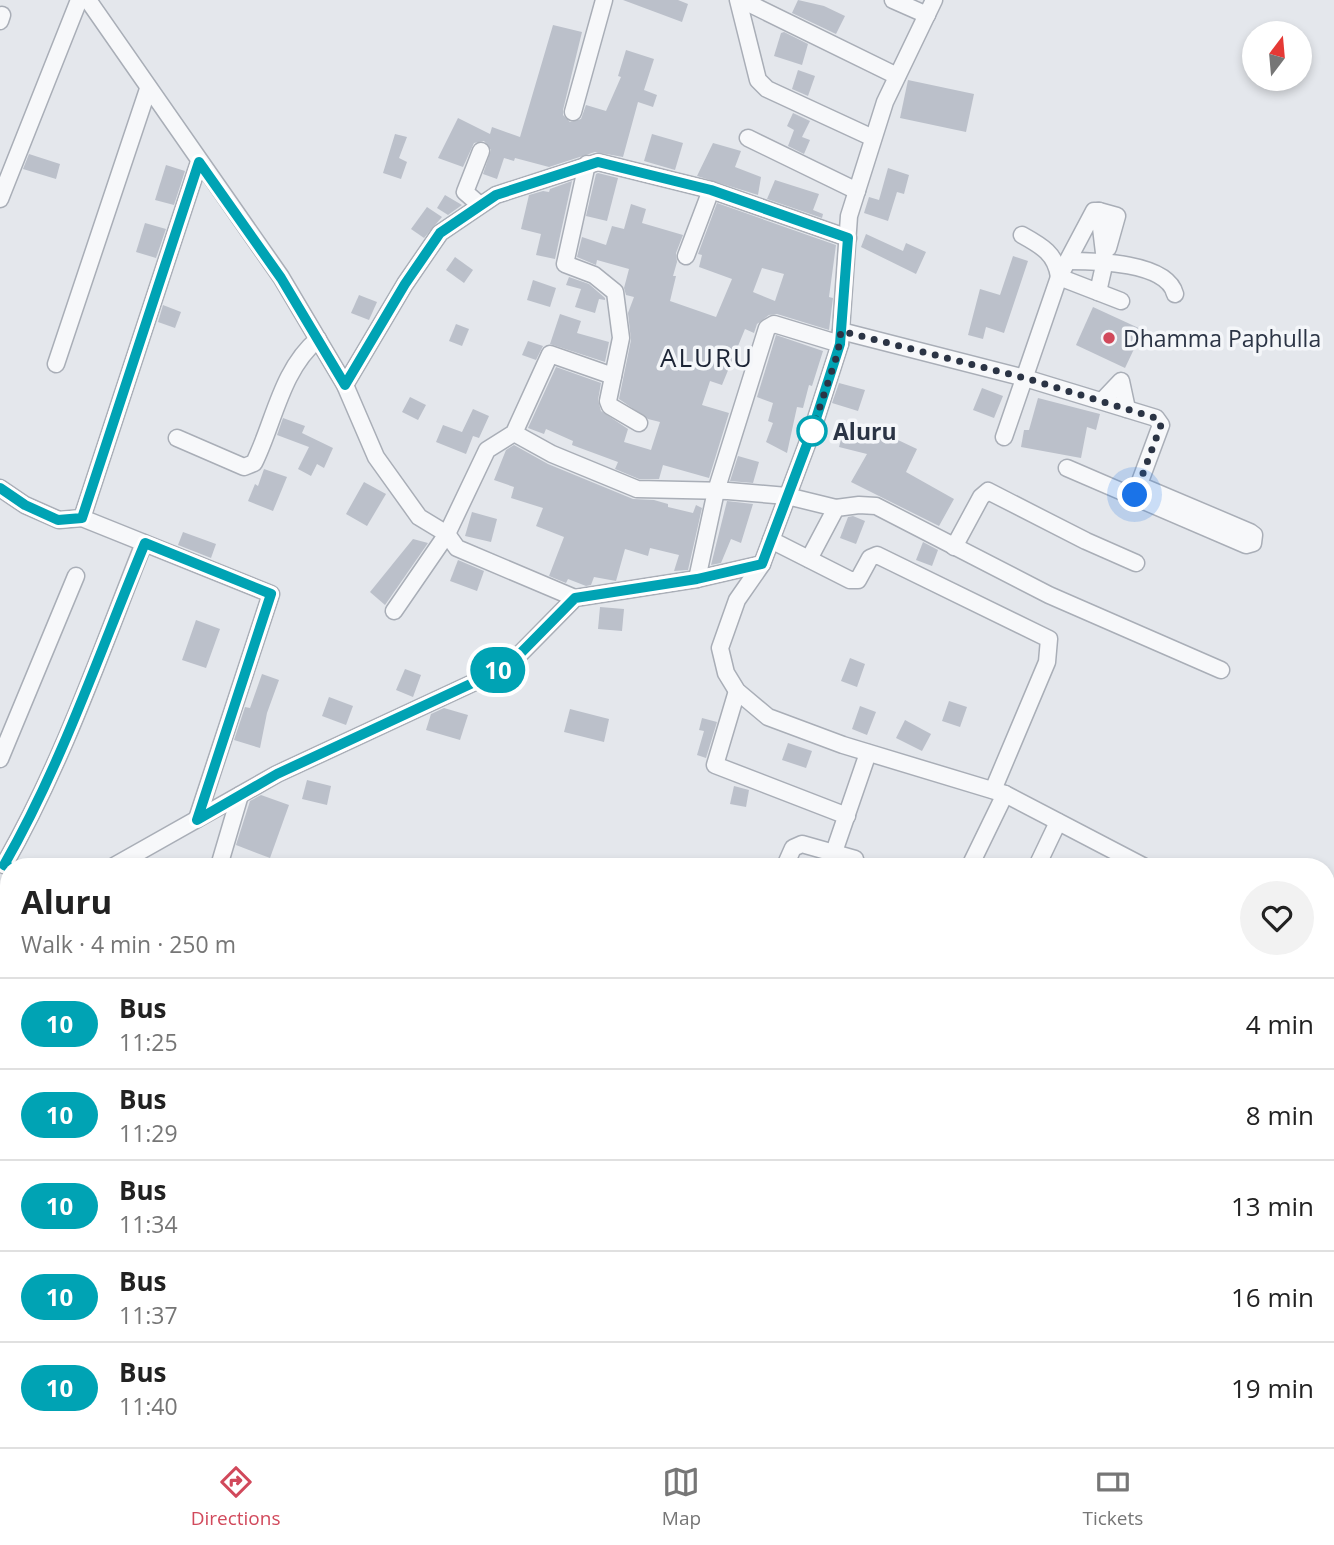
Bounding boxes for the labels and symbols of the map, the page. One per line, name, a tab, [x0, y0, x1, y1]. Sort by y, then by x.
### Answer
north arrow	[1242, 21, 1312, 91]
place label: Dhamma Paphulla	[1123, 322, 1321, 354]
marker: Dhamma Paphulla	[1101, 330, 1117, 346]
district label: ALURU	[660, 339, 754, 375]
place label: Aluru	[833, 415, 897, 447]
marker: Aluru	[797, 416, 827, 446]
your location	[1117, 477, 1152, 512]
line badge: 10	[466, 647, 530, 693]

